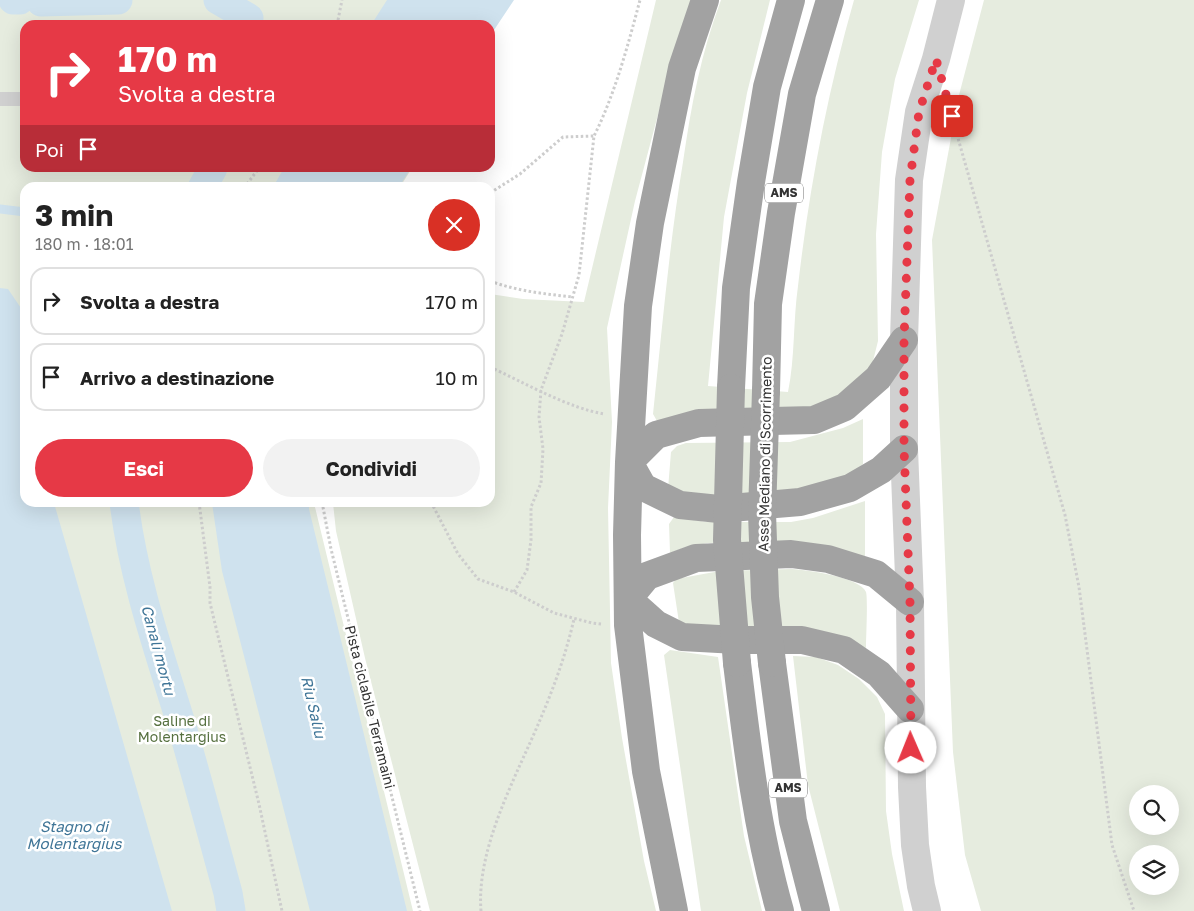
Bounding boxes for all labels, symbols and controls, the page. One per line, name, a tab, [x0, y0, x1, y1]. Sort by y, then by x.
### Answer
text: 170 m	[118, 38, 217, 80]
icon: right	[35, 40, 100, 105]
text: Svolta a destra	[118, 80, 276, 107]
pin	[931, 95, 973, 137]
icon: arrive	[938, 102, 966, 130]
icon: arrive	[74, 135, 102, 163]
text: Poi	[35, 138, 64, 161]
road number: AMS	[765, 184, 803, 202]
text: 3 min	[35, 197, 113, 233]
button: close	[428, 199, 480, 251]
text: 180 m · 18:01	[35, 234, 133, 254]
icon: right	[37, 287, 65, 315]
text: Svolta a destra	[80, 290, 219, 313]
text: 170 m	[425, 290, 478, 313]
street label: Asse Mediano di Scorrimento	[754, 356, 775, 552]
icon: arrive	[37, 363, 65, 391]
text: Arrivo a destinazione	[80, 366, 274, 389]
text: 10 m	[435, 366, 478, 389]
button: Esci	[35, 439, 253, 497]
button: Condividi	[263, 439, 480, 497]
water label: Canali mortu	[138, 603, 180, 698]
street label: Pista ciclabile Terramaini	[342, 623, 399, 790]
water label: Riu Saliu	[298, 674, 330, 740]
park label: Saline di Molentargius	[138, 712, 226, 745]
position arrow	[884, 721, 936, 773]
road number: AMS	[769, 778, 807, 798]
map controls	[1129, 785, 1179, 895]
button: search	[1129, 785, 1179, 835]
water label: Stagno di Molentargius	[27, 817, 122, 853]
button: layers	[1129, 845, 1179, 895]

